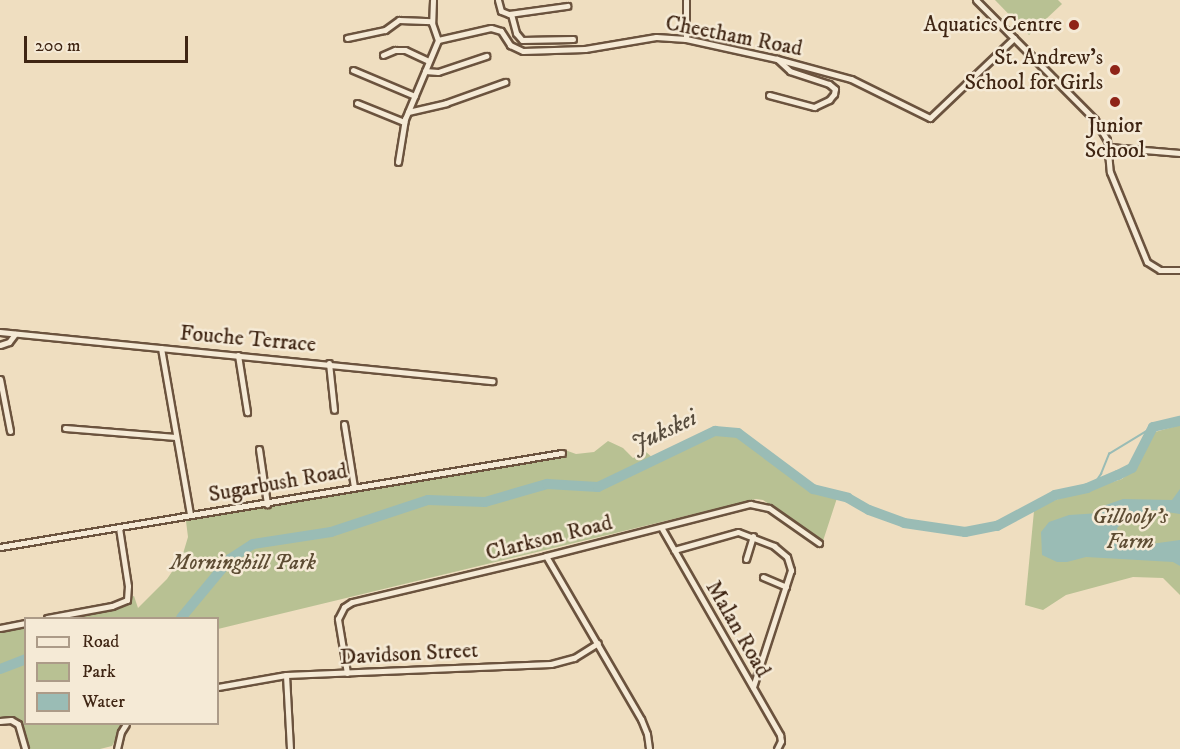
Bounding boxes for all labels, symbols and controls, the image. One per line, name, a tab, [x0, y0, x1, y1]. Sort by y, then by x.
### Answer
street label: Cheetham Road	[663, 10, 805, 62]
place label: Aquatics Centre	[923, 12, 1062, 38]
marker: Aquatics Centre	[1067, 18, 1081, 32]
scale bar	[27, 24, 190, 62]
text: 200 m	[35, 35, 81, 57]
place label: St. Andrew's School for Girls	[964, 44, 1103, 96]
marker: St. Andrew's School for Girls	[1108, 63, 1122, 77]
marker: Junior School	[1108, 95, 1122, 109]
place label: Junior School	[1085, 112, 1145, 164]
street label: Fouche Terrace	[179, 320, 317, 358]
water label: Jukskei	[626, 404, 702, 460]
street label: Sugarbush Road	[207, 458, 349, 508]
park label: Gillooly's Farm	[1092, 503, 1168, 554]
street label: Clarkson Road	[483, 510, 615, 566]
park label: Morninghill Park	[170, 550, 316, 576]
street label: Malan Road	[700, 576, 776, 682]
legend	[24, 617, 219, 725]
text: Road	[82, 631, 119, 653]
street label: Davidson Street	[339, 637, 479, 671]
text: Park	[82, 661, 116, 683]
text: Water	[82, 691, 125, 713]

